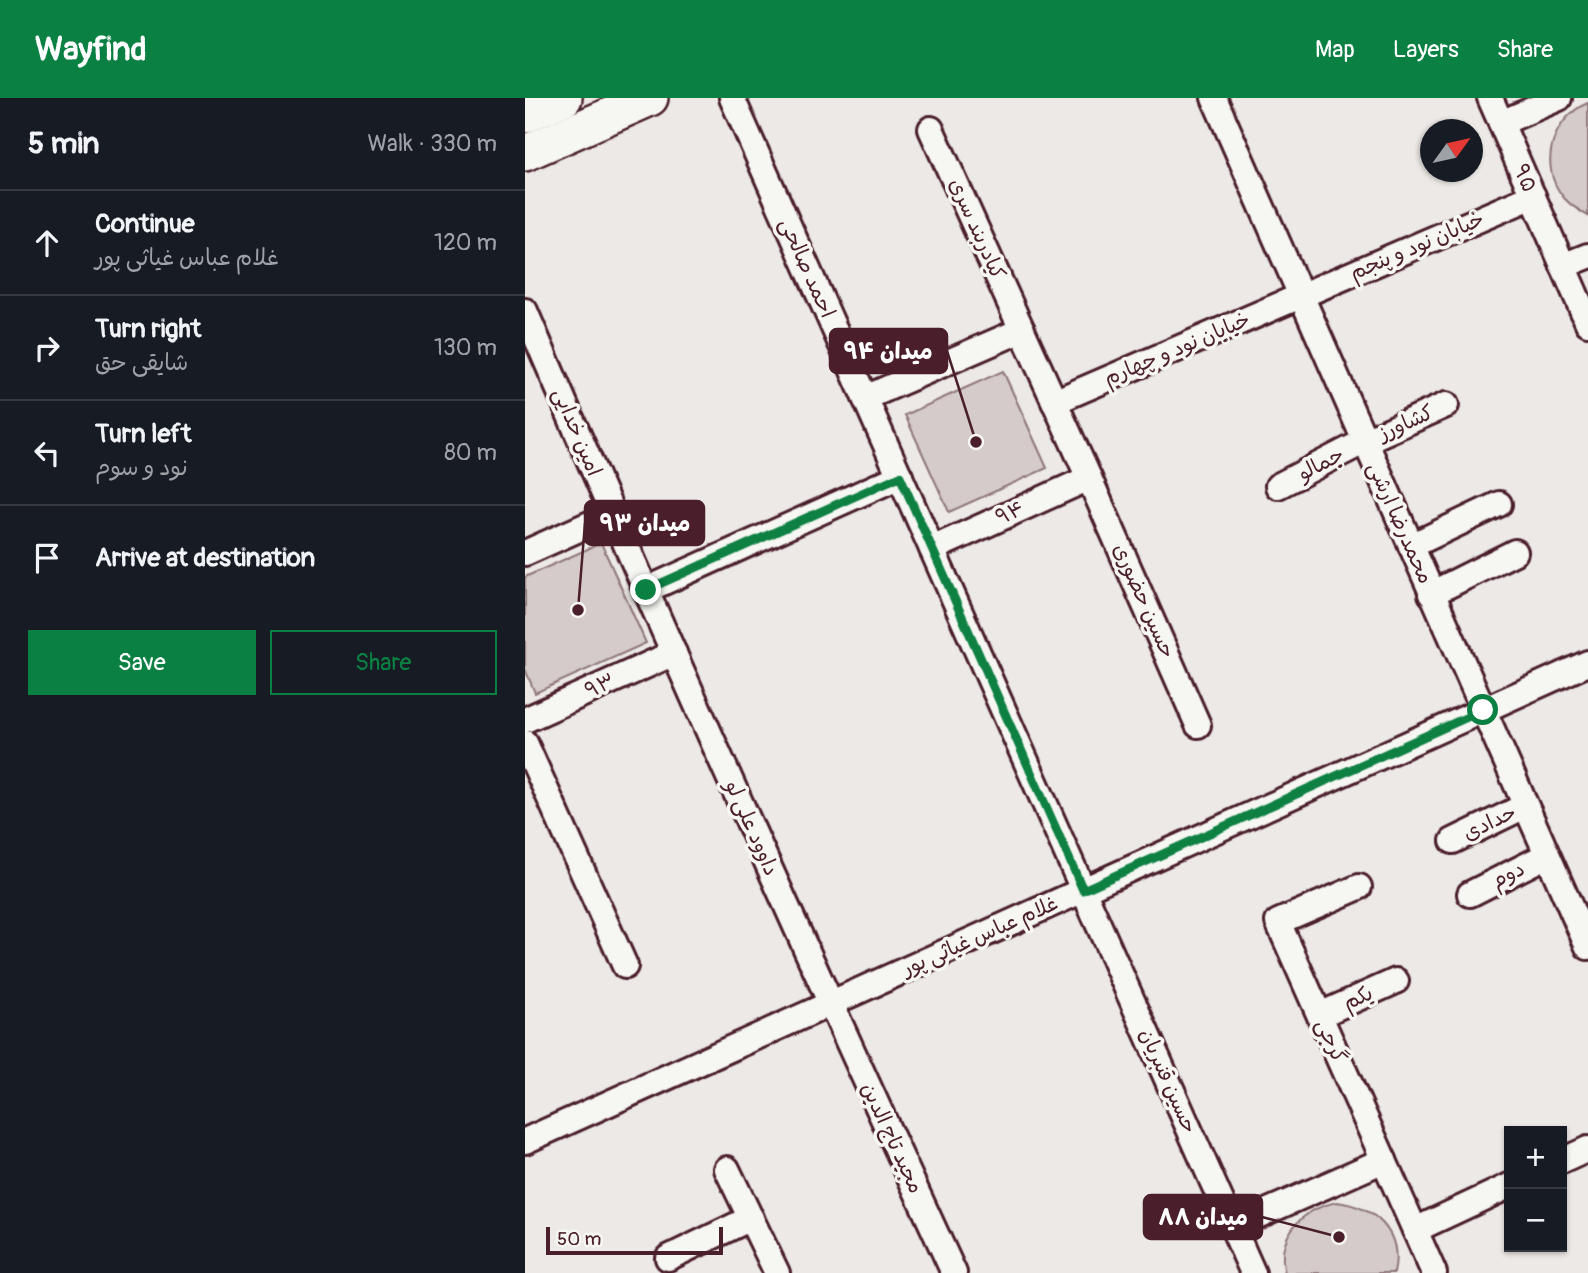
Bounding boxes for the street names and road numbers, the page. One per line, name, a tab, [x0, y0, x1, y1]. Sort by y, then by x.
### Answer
street label: ۹۵	[1507, 160, 1543, 196]
street label: کیادربند سری	[943, 174, 1011, 284]
street label: خیابان نود و پنجم	[1346, 206, 1489, 288]
street label: احمد صالحی	[773, 214, 841, 322]
street label: خیابان نود و چهارم	[1100, 306, 1255, 394]
street label: امین خدایی	[546, 384, 608, 480]
street label: کشاورز	[1372, 399, 1438, 448]
street label: جمالو	[1292, 441, 1349, 488]
street label: محمدرضا ارشی	[1361, 458, 1439, 588]
street label: ۹۴	[991, 495, 1029, 531]
street label: حسین حضوری	[1107, 539, 1181, 663]
street label: ۹۳	[581, 667, 619, 705]
street label: داوود علی لو	[719, 775, 785, 880]
street label: حدادی	[1459, 799, 1520, 847]
street label: دوم	[1487, 855, 1530, 897]
street label: غلام عباس غیاثی ‌پور	[896, 890, 1063, 985]
street label: یکم	[1339, 980, 1378, 1018]
street label: گرجی	[1309, 1015, 1353, 1067]
street label: حسین قنبریان	[1133, 1024, 1203, 1138]
street label: مجید تاج الدین	[855, 1078, 929, 1198]

